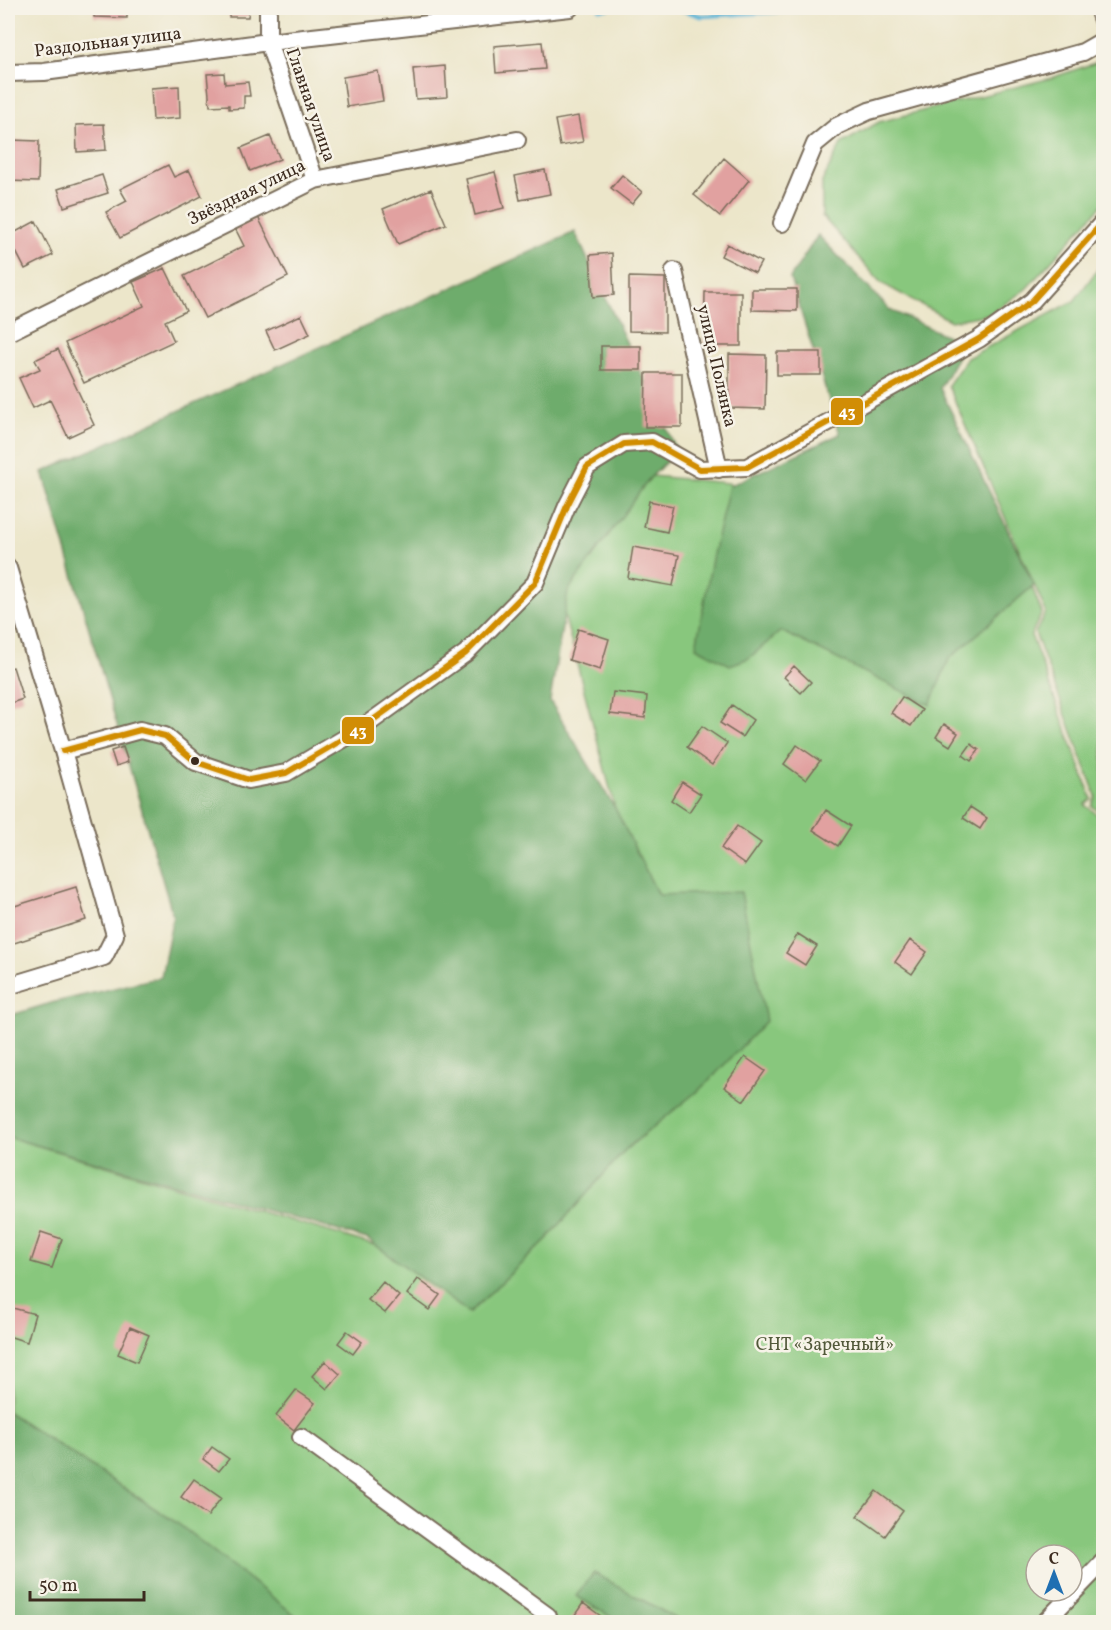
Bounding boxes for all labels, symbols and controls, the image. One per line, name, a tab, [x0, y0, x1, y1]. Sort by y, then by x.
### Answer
street label: Раздольная улица	[33, 22, 183, 64]
street label: Главная улица	[279, 45, 341, 165]
street label: Звёздная улица	[184, 154, 310, 232]
street label: улица Полянка	[690, 302, 742, 430]
line badge: 43	[830, 397, 864, 426]
text: 43	[838, 402, 856, 424]
line badge: 43	[341, 716, 375, 745]
text: 43	[349, 721, 367, 743]
unlabelled marker	[189, 755, 201, 767]
park label: СНТ «Заречный»	[756, 1333, 894, 1358]
north arrow	[1024, 1543, 1084, 1603]
text: С	[1049, 1549, 1059, 1571]
scale bar	[30, 1564, 144, 1602]
text: 50 m	[39, 1574, 78, 1599]

